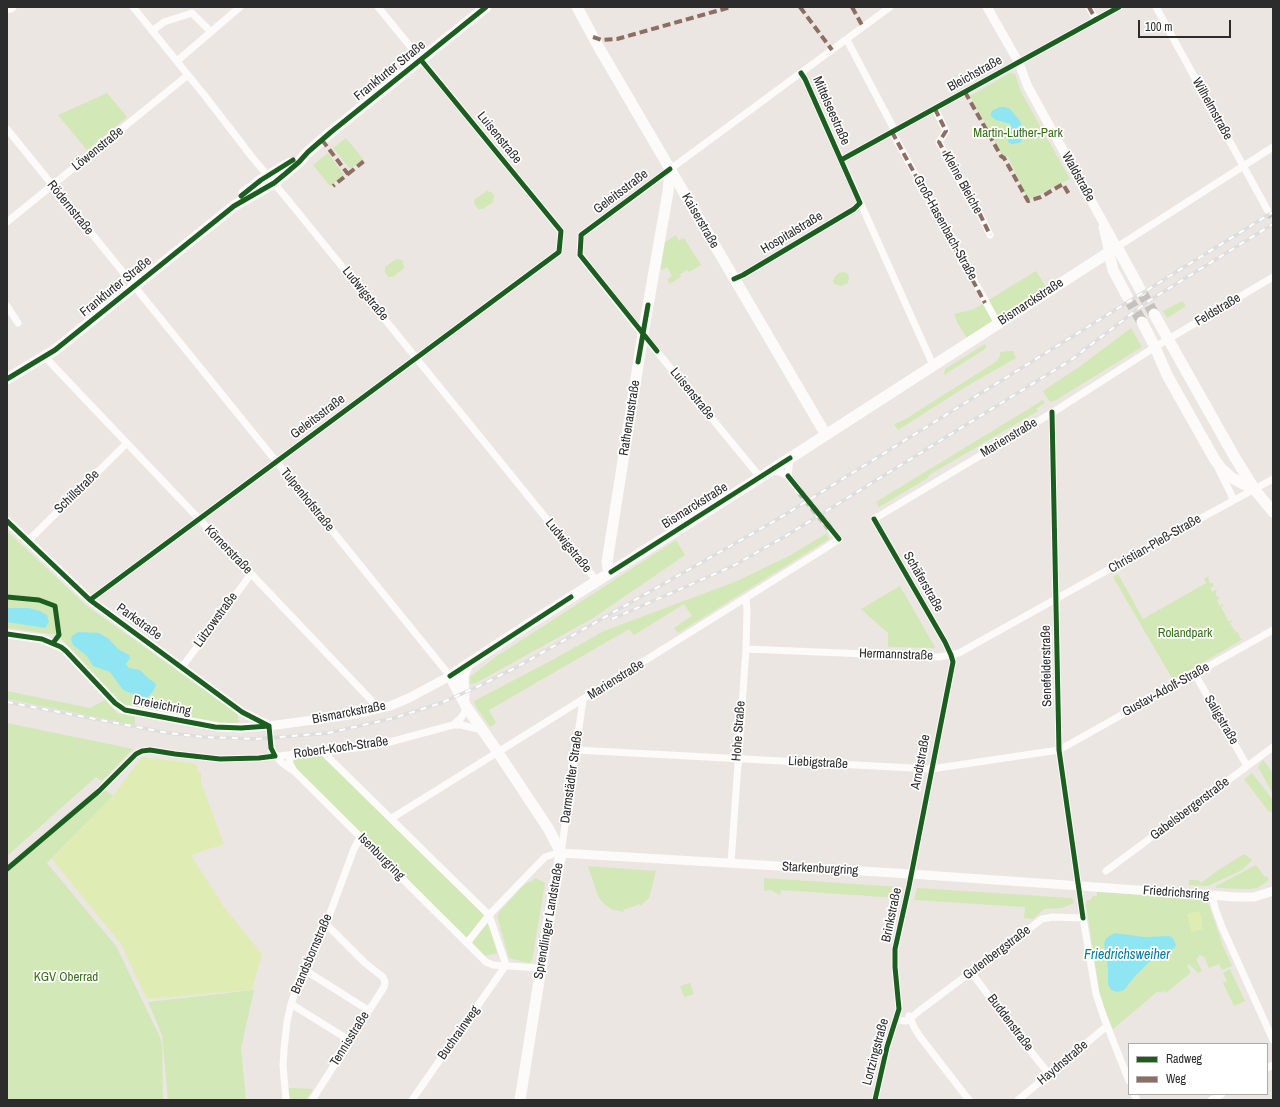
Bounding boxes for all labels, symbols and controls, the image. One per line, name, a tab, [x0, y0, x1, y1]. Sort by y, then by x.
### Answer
scale bar	[1140, 12, 1233, 38]
text: 100 m	[1145, 19, 1172, 35]
street label: Frankfurter Straße	[351, 38, 429, 104]
street label: Bleichstraße	[945, 53, 1005, 95]
street label: Mittelseestraße	[809, 74, 853, 148]
street label: Wilhelmstraße	[1189, 75, 1235, 143]
street label: Luisenstraße	[473, 109, 525, 167]
street label: Löwenstraße	[69, 124, 127, 174]
park label: Martin-Luther-Park	[973, 126, 1063, 142]
street label: Kleine Bleiche	[939, 149, 985, 217]
street label: Waldstraße	[1058, 150, 1098, 204]
street label: Geleitsstraße	[591, 167, 651, 217]
street label: Groß-Hasenbach-Straße	[910, 173, 980, 283]
street label: Rödernstraße	[43, 178, 97, 238]
street label: Kaiserstraße	[678, 191, 722, 251]
street label: Hospitalstraße	[758, 208, 826, 258]
street label: Frankfurter Straße	[77, 254, 155, 320]
street label: Ludwigstraße	[339, 264, 391, 324]
street label: Bismarckstraße	[995, 275, 1067, 329]
street label: Feldstraße	[1192, 290, 1244, 330]
street label: Luisenstraße	[666, 365, 718, 423]
street label: Rathenaustraße	[616, 379, 644, 457]
street label: Geleitsstraße	[288, 392, 348, 442]
street label: Marienstraße	[978, 415, 1040, 461]
street label: Tulpenhofstraße	[277, 465, 337, 535]
street label: Schillstraße	[51, 467, 103, 517]
street label: Bismarckstraße	[659, 480, 731, 532]
street label: Christian-Pleß-Straße	[1106, 511, 1204, 577]
street label: Ludwigstraße	[542, 516, 594, 576]
street label: Körnerstraße	[201, 522, 255, 578]
street label: Schäferstraße	[900, 549, 946, 615]
street label: Lützowstraße	[191, 590, 241, 650]
street label: Parkstraße	[113, 600, 165, 644]
street label: Senefelderstraße	[1038, 625, 1056, 707]
park label: Rolandpark	[1158, 626, 1212, 642]
street label: Hermannstraße	[859, 646, 933, 664]
street label: Marienstraße	[585, 657, 647, 703]
street label: Gustav-Adolf-Straße	[1120, 660, 1212, 720]
street label: Saligstraße	[1201, 692, 1241, 748]
street label: Dreieichring	[132, 693, 192, 719]
street label: Bismarckstraße	[311, 698, 387, 728]
street label: Hohe Straße	[729, 700, 749, 762]
street label: Darmstädter Straße	[558, 730, 586, 824]
street label: Arndtstraße	[908, 733, 934, 791]
street label: Robert-Koch-Straße	[293, 734, 389, 762]
street label: Liebigstraße	[788, 754, 848, 772]
street label: Gabelsbergerstraße	[1147, 774, 1233, 844]
street label: Isenburgring	[354, 830, 408, 884]
street label: Starkenburgring	[781, 859, 859, 879]
street label: Sprendlinger Landstraße	[531, 862, 567, 980]
street label: Friedrichsring	[1142, 883, 1210, 903]
street label: Brinkstraße	[879, 886, 905, 944]
street label: Brandsbornstraße	[288, 912, 336, 996]
street label: Gutenbergstraße	[960, 923, 1034, 983]
water label: Friedrichsweiher	[1084, 947, 1170, 963]
park label: KGV Oberrad	[34, 970, 98, 986]
street label: Buddenstraße	[984, 992, 1036, 1054]
street label: Buchrainweg	[435, 1003, 483, 1063]
street label: Tennisstraße	[327, 1009, 373, 1069]
street label: Lortzingstraße	[860, 1017, 892, 1087]
street label: Haydnstraße	[1035, 1037, 1091, 1089]
legend	[1128, 1043, 1268, 1095]
text: Radweg	[1166, 1051, 1202, 1067]
text: Weg	[1166, 1071, 1186, 1087]

